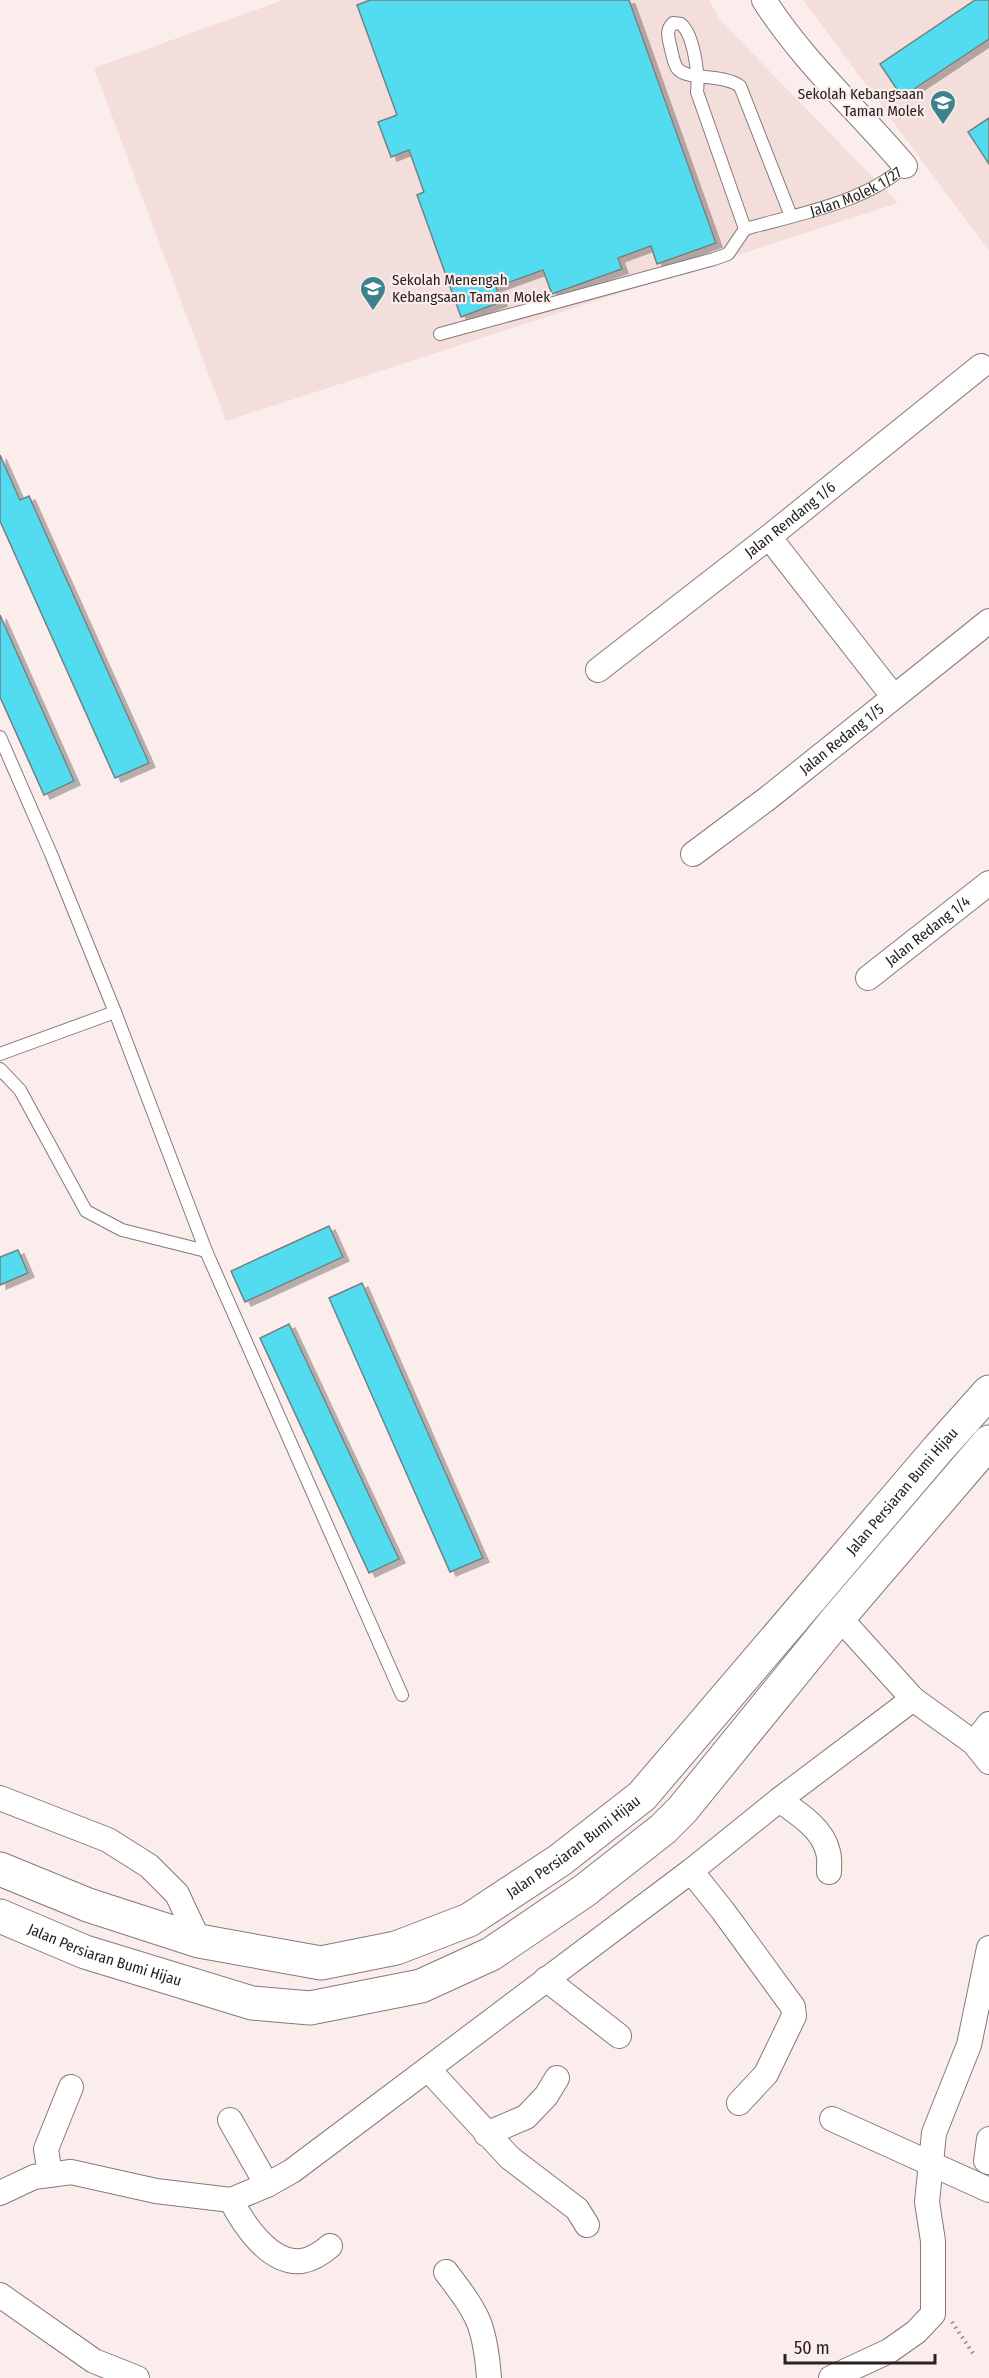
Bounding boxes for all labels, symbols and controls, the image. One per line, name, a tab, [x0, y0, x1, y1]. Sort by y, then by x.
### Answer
place label: Sekolah Kebangsaan Taman Molek	[798, 85, 924, 120]
school or university icon: Sekolah Kebangsaan Taman Molek	[928, 88, 958, 126]
street label: Jalan Molek 1/27	[808, 163, 906, 220]
place label: Sekolah Menengah Kebangsaan Taman Molek	[392, 271, 550, 306]
school or university icon: Sekolah Menengah Kebangsaan Taman Molek	[358, 274, 388, 312]
street label: Jalan Rendang 1/6	[741, 478, 839, 561]
street label: Jalan Redang 1/5	[796, 700, 887, 778]
street label: Jalan Redang 1/4	[882, 892, 974, 970]
street label: Jalan Persiaran Bumi Hijau	[843, 1424, 962, 1559]
street label: Jalan Persiaran Bumi Hijau	[503, 1792, 644, 1902]
street label: Jalan Persiaran Bumi Hijau	[25, 1920, 184, 1990]
scale bar	[785, 2327, 935, 2365]
text: 50 m	[794, 2337, 830, 2359]

